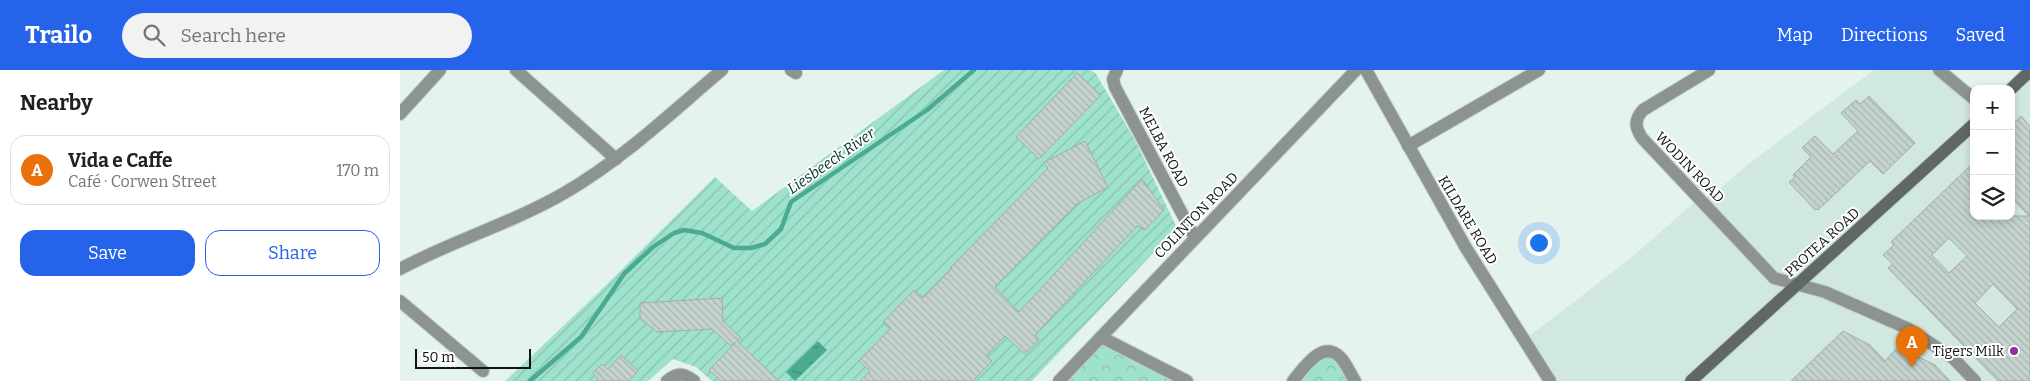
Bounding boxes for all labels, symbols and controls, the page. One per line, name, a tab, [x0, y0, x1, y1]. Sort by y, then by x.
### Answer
search box	[122, 13, 472, 58]
text: Trailo	[25, 21, 92, 49]
icon: search	[140, 21, 168, 49]
text: Search here	[180, 24, 286, 47]
text: Map	[1777, 24, 1813, 46]
text: Directions	[1841, 24, 1928, 46]
text: Saved	[1956, 24, 2005, 46]
map controls	[1970, 85, 2015, 220]
button: +	[1970, 85, 2015, 130]
text: Nearby	[20, 90, 93, 116]
street label: MELBA ROAD	[1135, 104, 1192, 190]
water label: Liesbeeck River	[784, 124, 879, 198]
street label: WODIN ROAD	[1652, 128, 1728, 206]
button: −	[1970, 130, 2015, 175]
text: Vida e Caffe	[68, 149, 172, 172]
text: A	[31, 161, 43, 180]
text: 170 m	[336, 161, 379, 180]
street label: COLINTON ROAD	[1151, 169, 1242, 262]
text: Café · Corwen Street	[68, 172, 217, 191]
street label: KILDARE ROAD	[1434, 173, 1501, 268]
button: layers	[1970, 175, 2015, 220]
street label: PROTEA ROAD	[1781, 204, 1863, 280]
button: Save	[20, 230, 195, 276]
button: Share	[205, 230, 380, 276]
your location	[1526, 230, 1552, 256]
pin: A	[1896, 326, 1928, 367]
place label: Tigers Milk	[1933, 343, 2004, 360]
marker: Tigers Milk	[2008, 345, 2020, 357]
scale bar	[415, 346, 531, 369]
text: 50 m	[422, 349, 455, 366]

